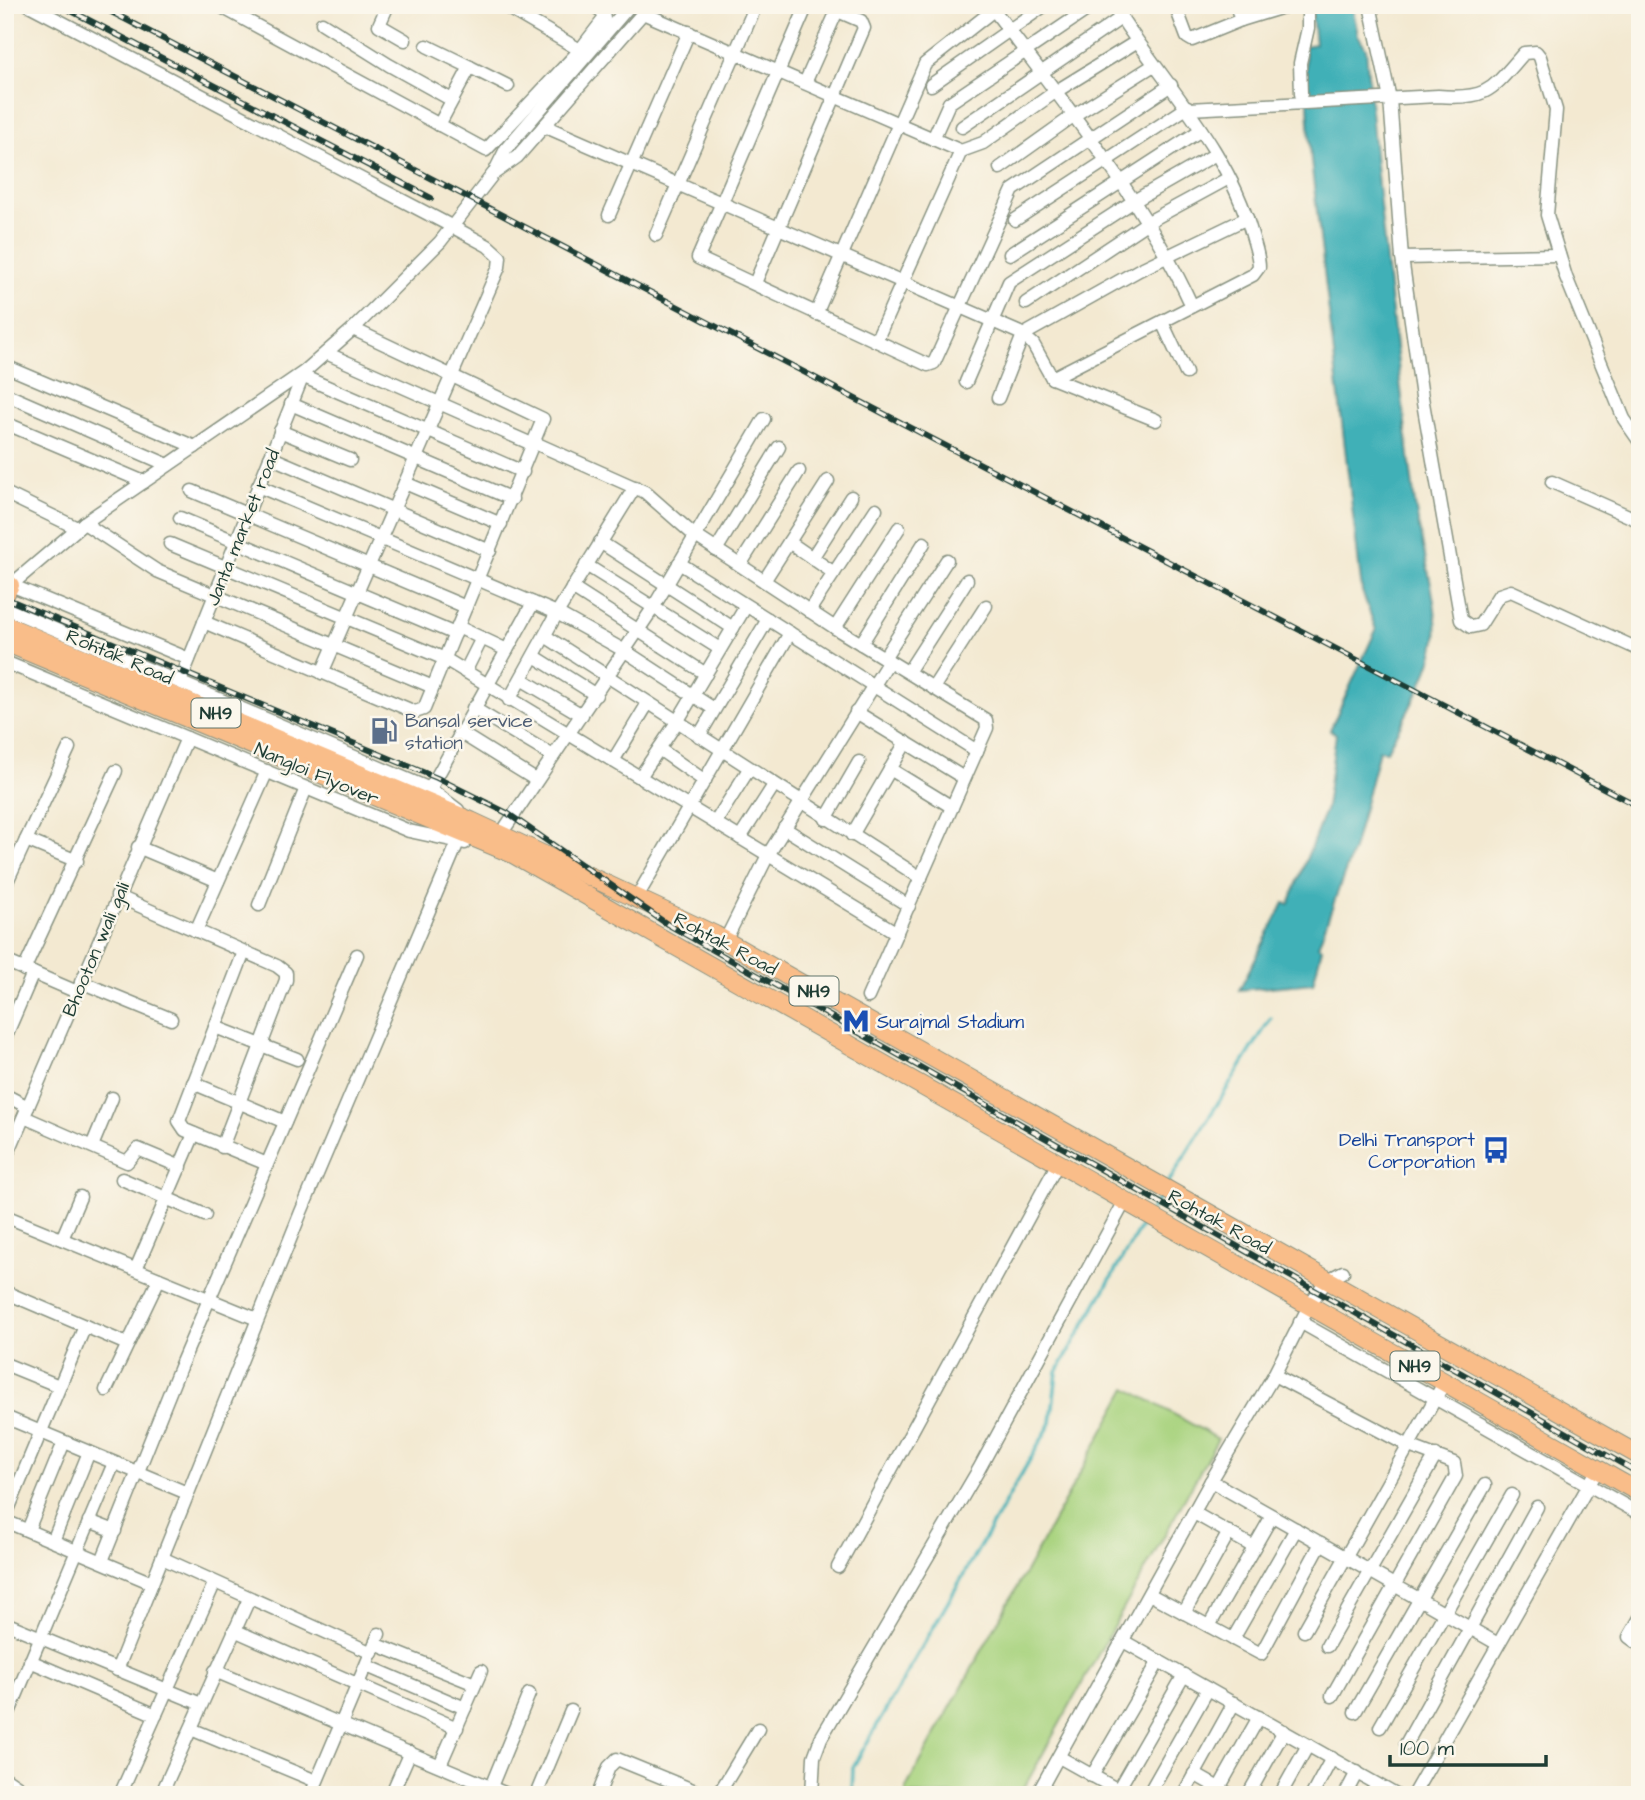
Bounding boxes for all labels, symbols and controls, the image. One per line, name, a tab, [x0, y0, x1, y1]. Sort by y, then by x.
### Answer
street label: Janta market road	[200, 445, 287, 610]
street label: Rohtak Road	[62, 623, 177, 692]
road number: NH9	[192, 698, 241, 728]
place label: Bansal service station	[405, 708, 533, 757]
fuel station icon: Bansal service station	[369, 716, 399, 746]
street label: Nangloi Flyover	[250, 736, 383, 814]
street label: Bhooton wali gali	[56, 878, 138, 1021]
street label: Rohtak Road	[669, 906, 782, 983]
road number: NH9	[790, 976, 838, 1006]
metro station icon: Surajmal Stadium	[841, 1006, 871, 1036]
place label: Surajmal Stadium	[877, 1009, 1024, 1036]
place label: Delhi Transport Corporation	[1339, 1127, 1475, 1176]
bus stop icon: Delhi Transport Corporation	[1481, 1135, 1511, 1165]
street label: Rohtak Road	[1163, 1183, 1276, 1262]
road number: NH9	[1390, 1352, 1440, 1380]
scale bar	[1390, 1723, 1545, 1767]
text: 100 m	[1400, 1734, 1455, 1763]

